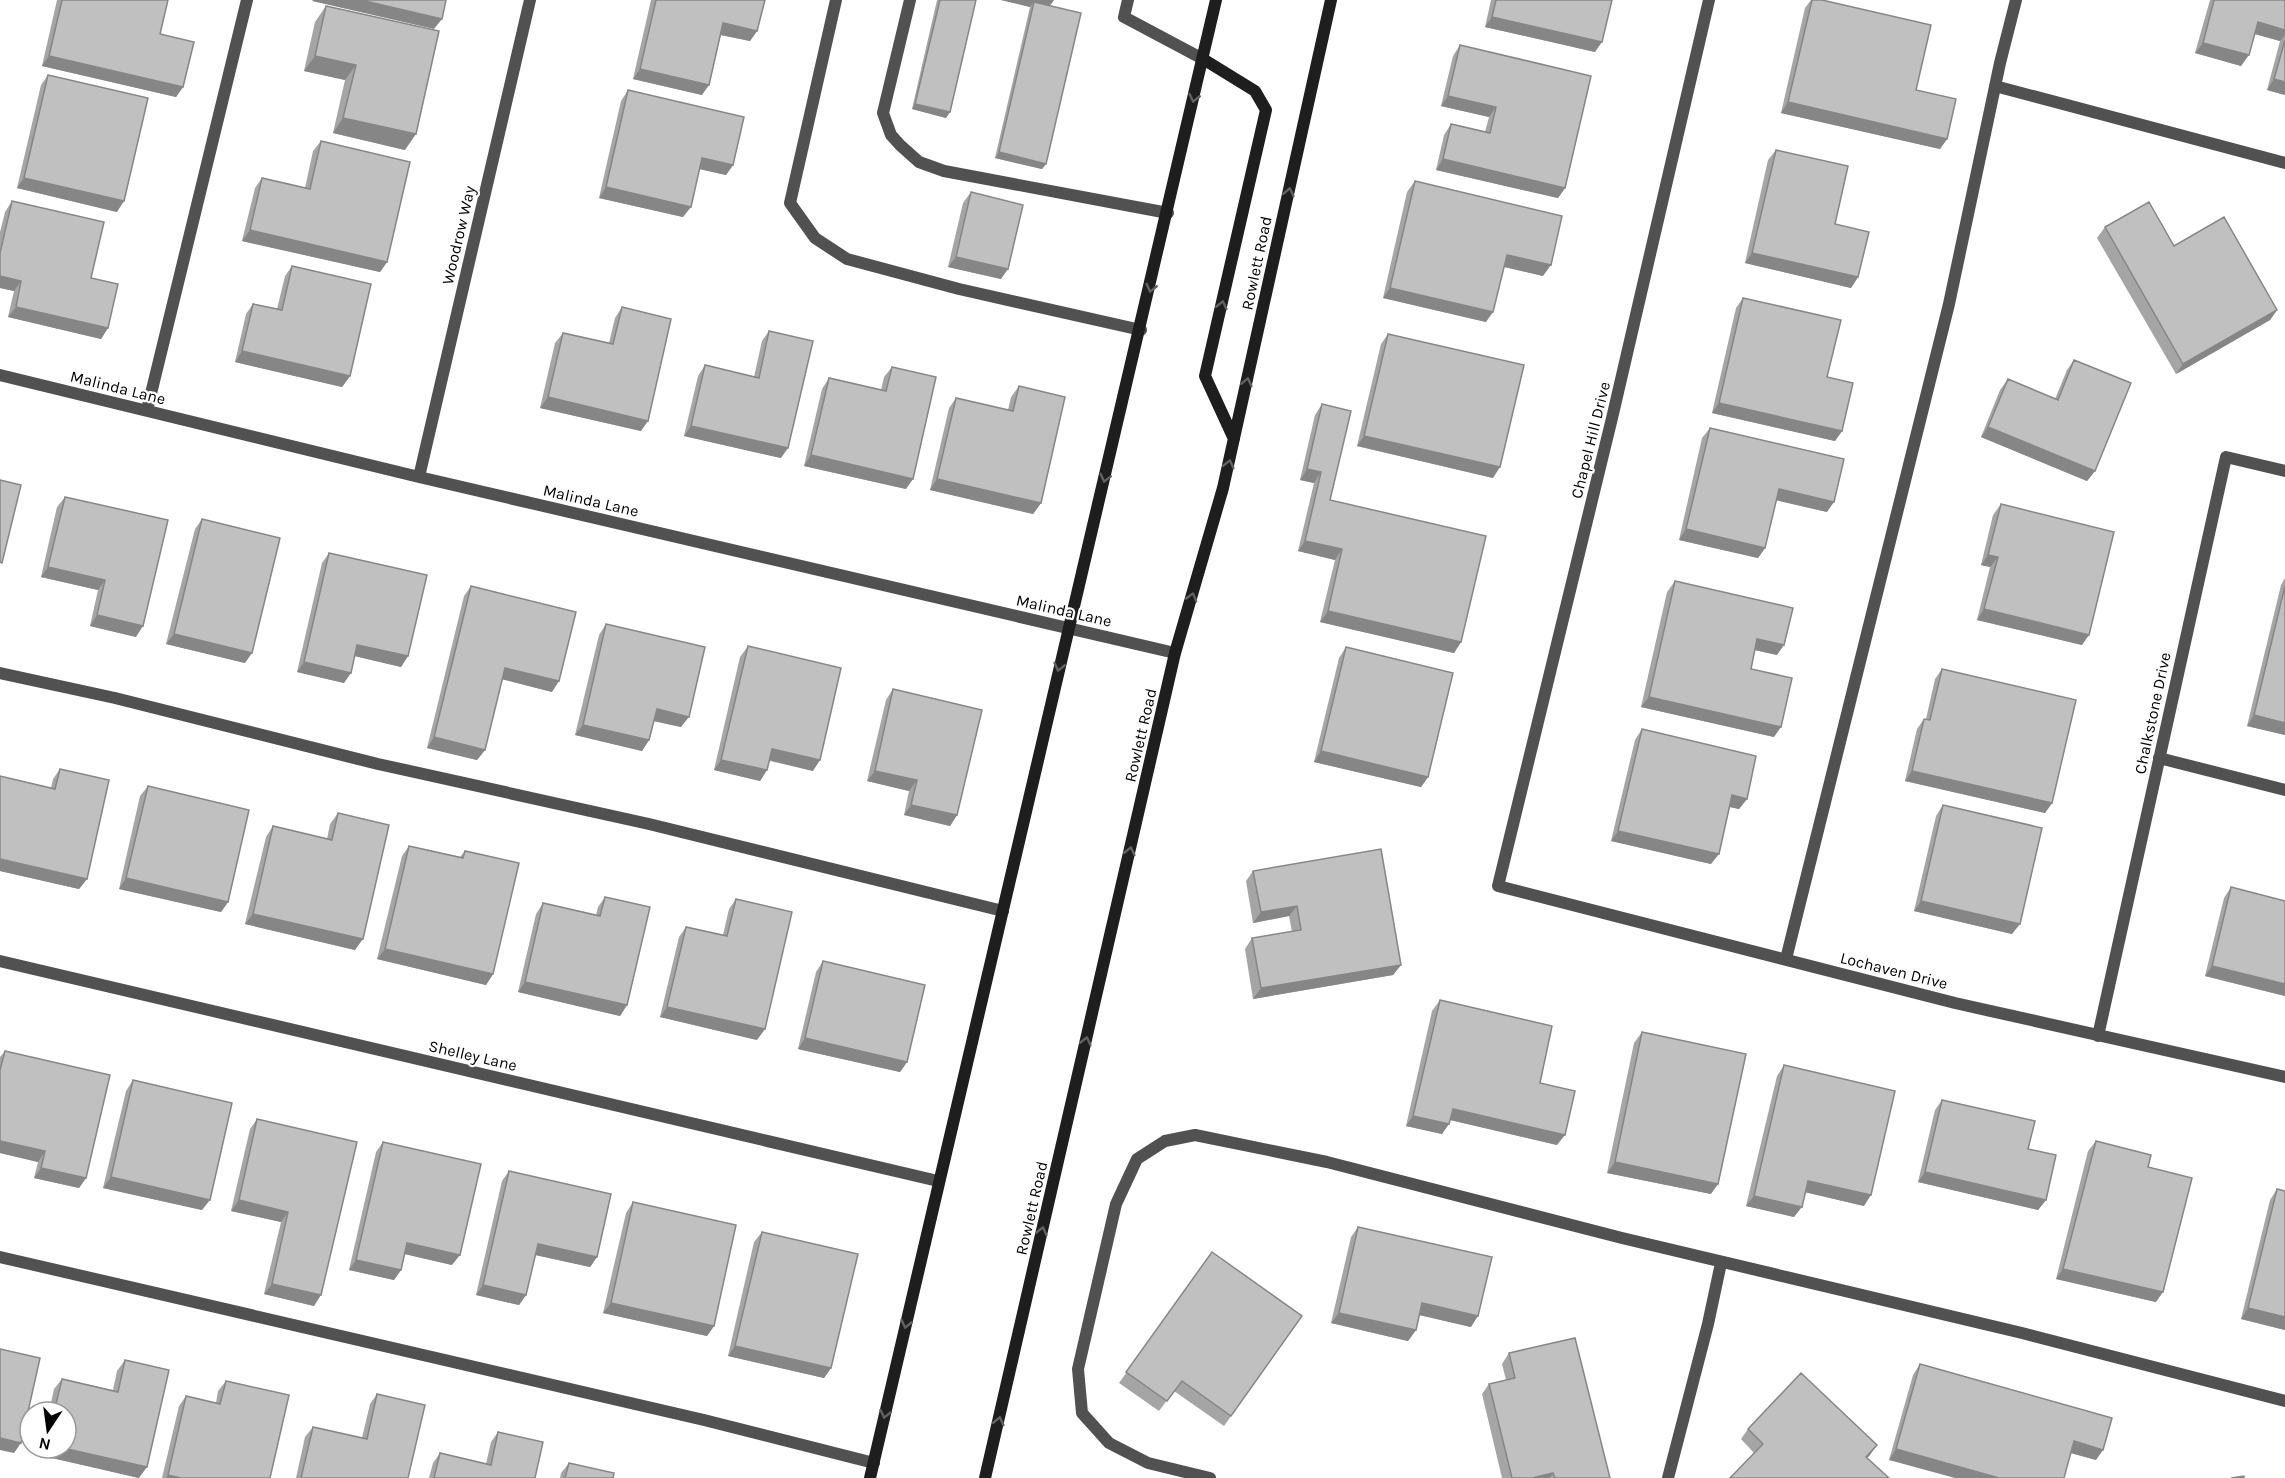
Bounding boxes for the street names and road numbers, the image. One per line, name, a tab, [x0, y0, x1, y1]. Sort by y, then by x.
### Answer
street label: Woodrow Way	[438, 183, 479, 286]
street label: Rowlett Road	[1237, 214, 1276, 312]
street label: Malinda Lane	[68, 366, 167, 408]
street label: Chapel Hill Drive	[1567, 380, 1614, 501]
street label: Malinda Lane	[541, 480, 641, 521]
street label: Malinda Lane	[1014, 590, 1114, 631]
street label: Chalkstone Drive	[2130, 650, 2175, 776]
street label: Rowlett Road	[1120, 686, 1160, 784]
street label: Lochaven Drive	[1838, 948, 1950, 993]
street label: Shelley Lane	[427, 1036, 519, 1075]
street label: Rowlett Road	[1011, 1159, 1051, 1257]

